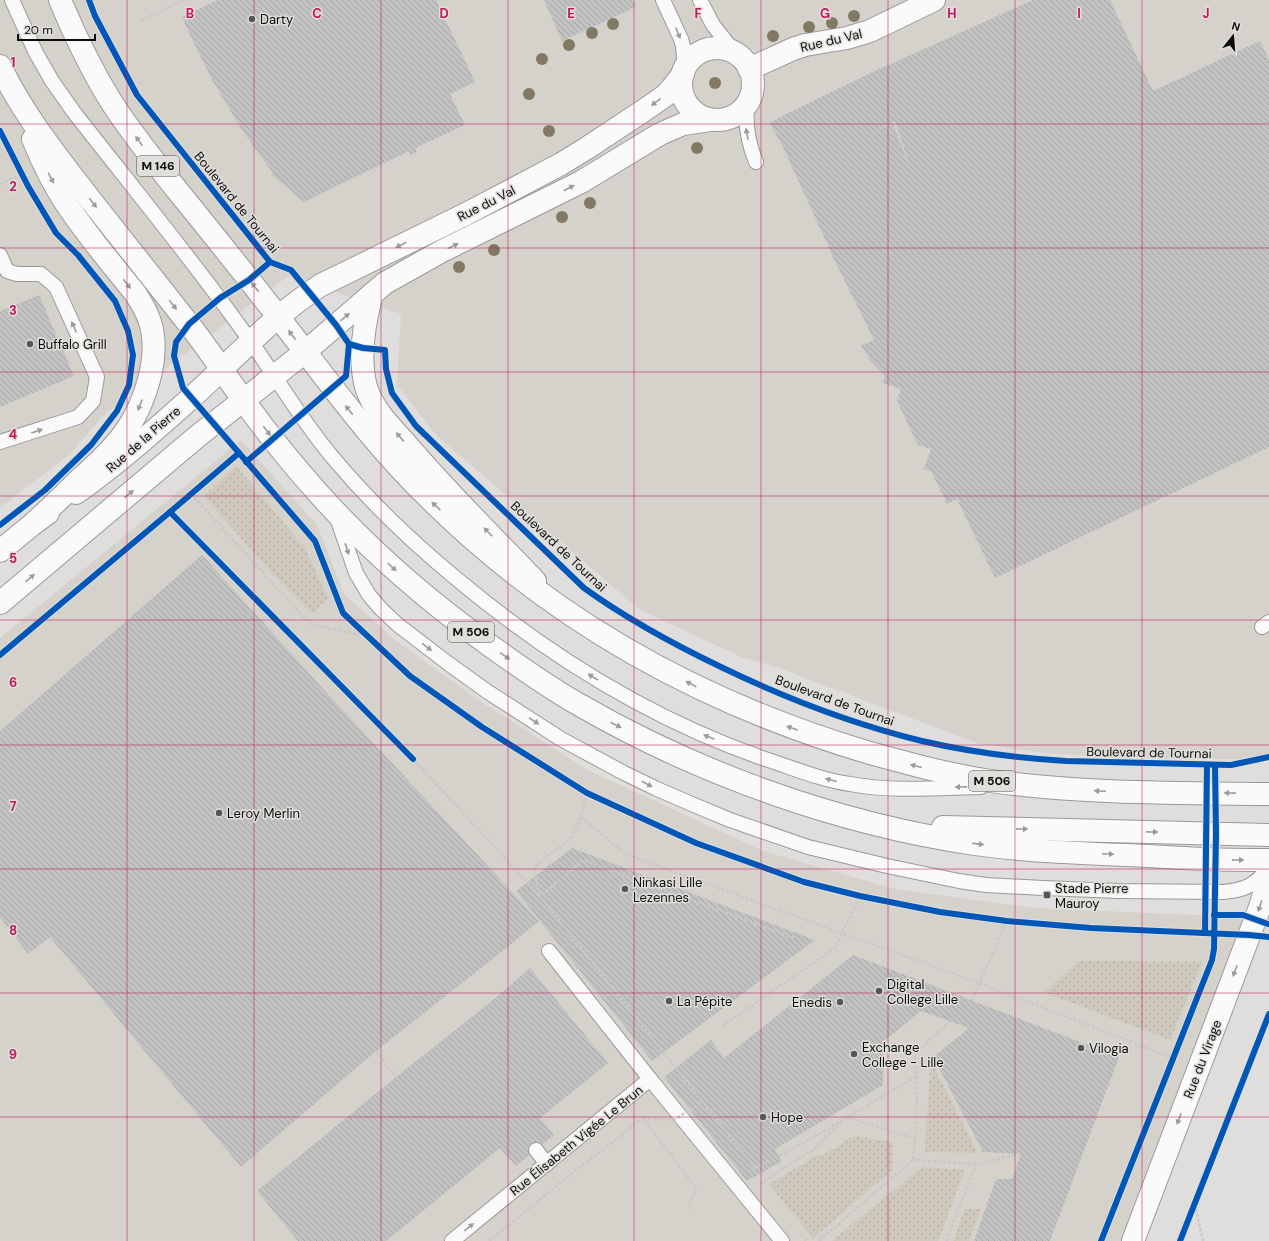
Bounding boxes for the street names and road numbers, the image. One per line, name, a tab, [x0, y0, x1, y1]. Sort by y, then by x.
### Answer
street label: Rue du Val	[799, 25, 864, 56]
street label: Boulevard de Tournai	[191, 148, 283, 256]
road number: M 146	[137, 156, 179, 176]
street label: Rue du Val	[454, 182, 518, 225]
street label: Rue de la Pierre	[103, 402, 184, 476]
street label: Boulevard de Tournai	[507, 497, 610, 595]
road number: M 506	[448, 622, 494, 642]
street label: Boulevard de Tournai	[773, 671, 897, 730]
street label: Boulevard de Tournai	[1086, 743, 1212, 762]
road number: M 506	[969, 771, 1015, 791]
street label: Rue du Virage	[1180, 1017, 1225, 1101]
street label: Rue Élisabeth Vigée Le Brun	[506, 1081, 646, 1199]

